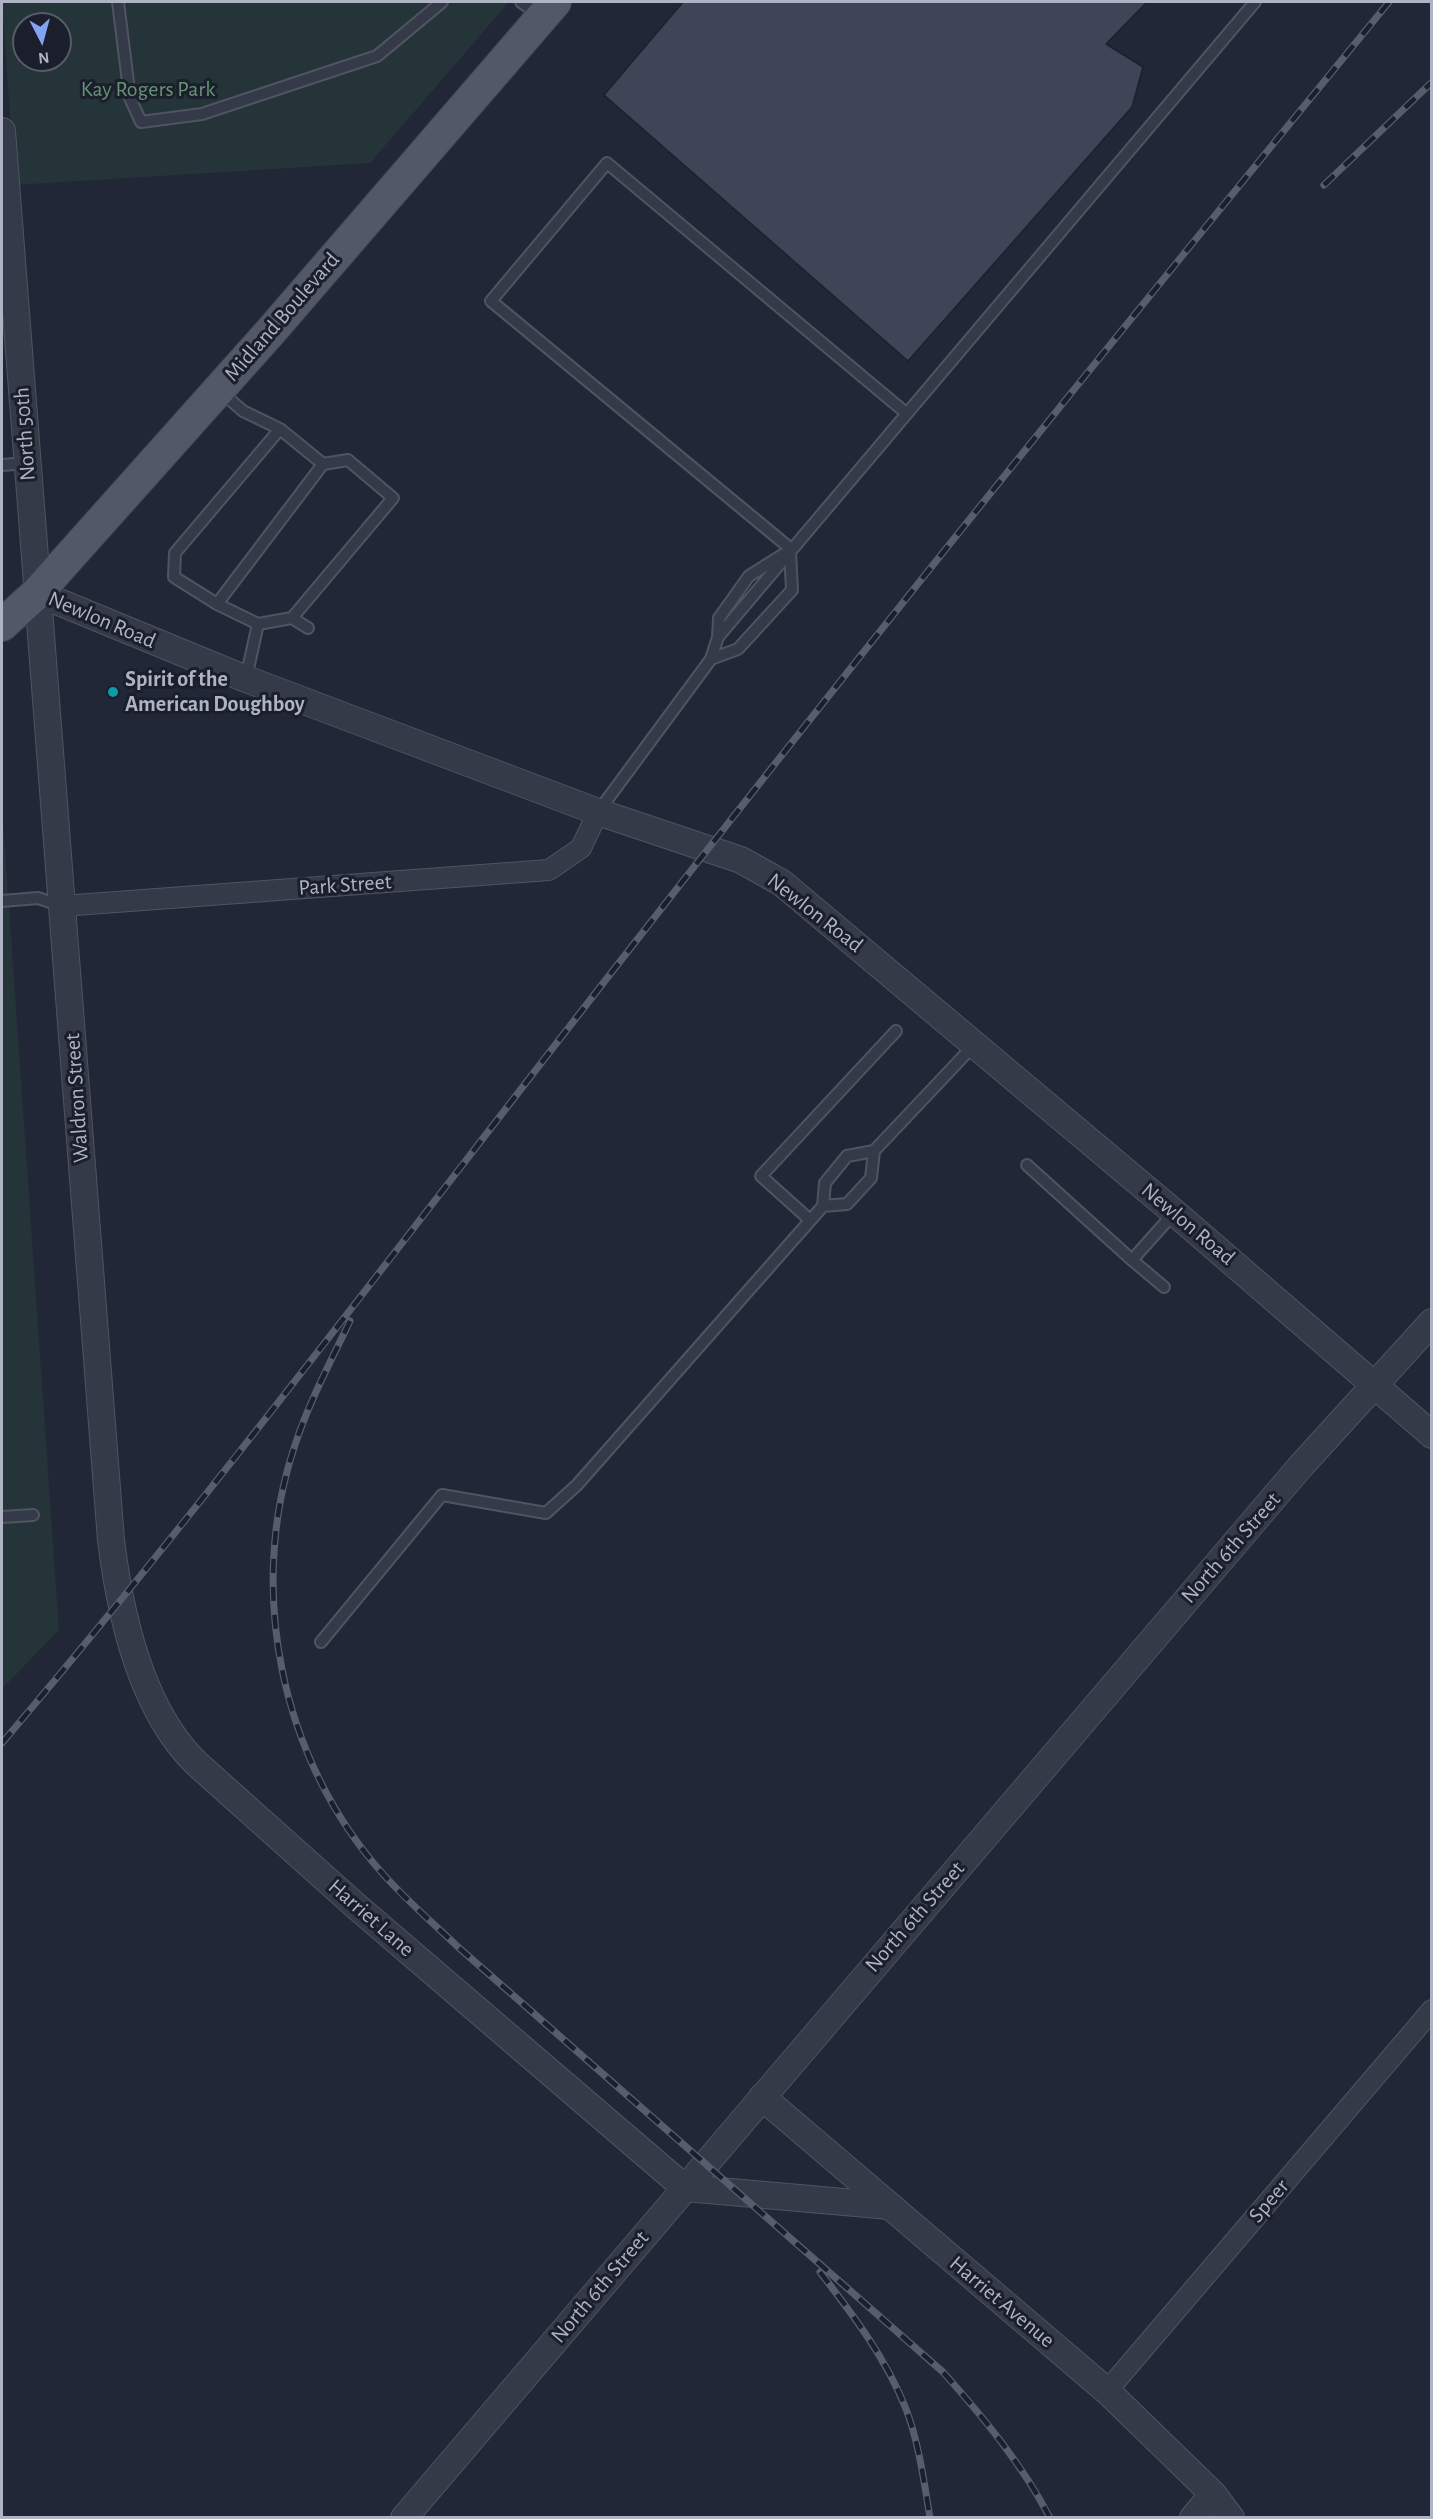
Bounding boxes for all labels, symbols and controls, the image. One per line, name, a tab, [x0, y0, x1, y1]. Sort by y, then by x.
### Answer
north arrow	[12, 12, 72, 72]
text: N	[37, 49, 50, 66]
park label: Kay Rogers Park	[81, 76, 215, 102]
street label: Midland Boulevard	[219, 247, 345, 387]
street label: North 50th	[9, 386, 41, 482]
street label: Newlon Road	[44, 586, 160, 654]
place label: Spirit of the American Doughboy	[125, 666, 305, 718]
marker: Spirit of the American Doughboy	[106, 685, 120, 699]
street label: Newlon Road	[762, 867, 868, 959]
street label: Park Street	[297, 869, 393, 901]
street label: Waldron Street	[59, 1032, 95, 1164]
street label: Newlon Road	[1136, 1177, 1240, 1271]
street label: North 6th Street	[1176, 1487, 1286, 1609]
street label: North 6th Street	[860, 1856, 970, 1978]
street label: Harriet Lane	[323, 1873, 419, 1963]
street label: Speer	[1243, 2174, 1295, 2228]
street label: North 6th Street	[545, 2225, 655, 2349]
street label: Harriet Avenue	[944, 2250, 1060, 2354]

